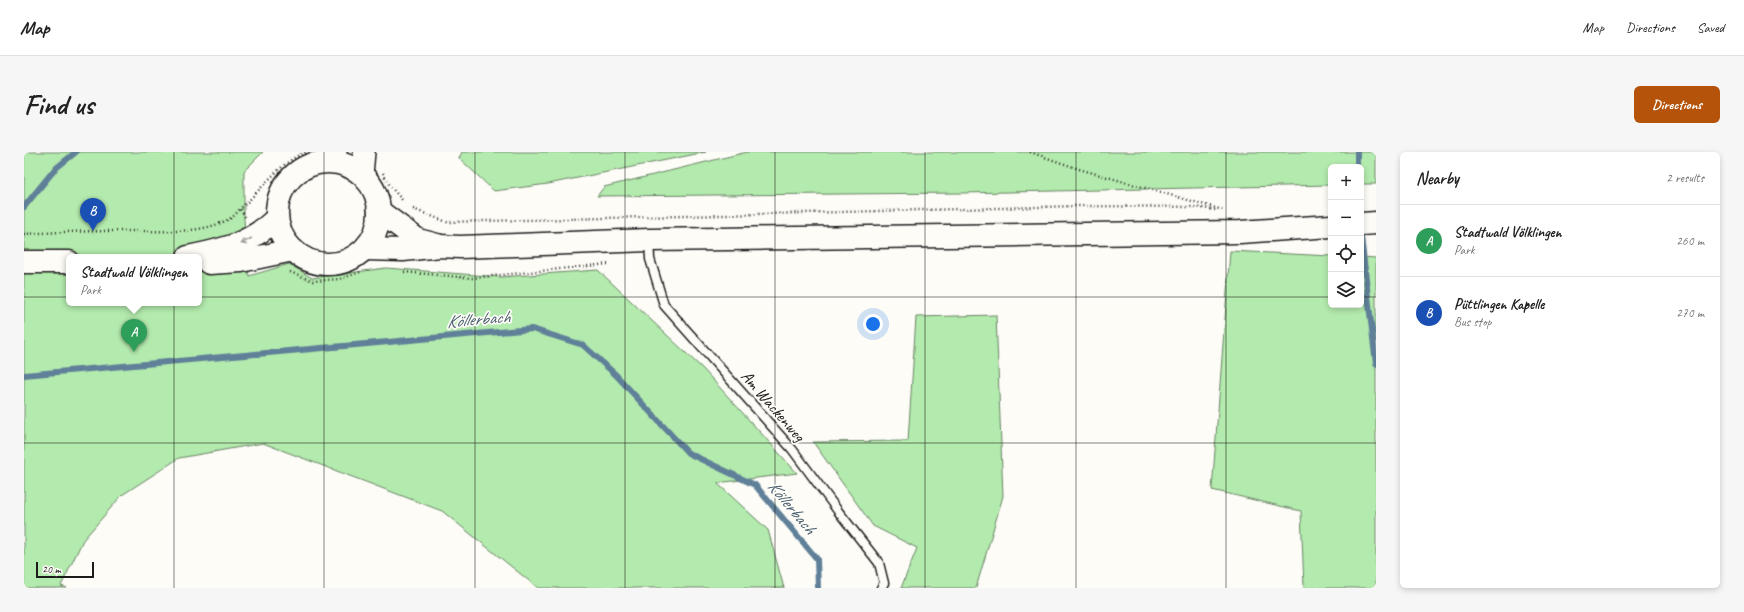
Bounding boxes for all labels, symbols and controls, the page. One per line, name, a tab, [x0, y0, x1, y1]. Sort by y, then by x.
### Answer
text: Map	[20, 16, 50, 40]
text: Map	[1583, 19, 1604, 36]
text: Directions	[1626, 19, 1675, 36]
text: Saved	[1697, 19, 1724, 36]
button: Directions	[1634, 86, 1720, 123]
text: Find us	[24, 87, 94, 122]
map controls	[1328, 164, 1364, 308]
button: +	[1328, 164, 1364, 200]
text: Nearby	[1416, 168, 1459, 189]
text: 2 results	[1666, 170, 1704, 186]
pin: B	[80, 198, 106, 231]
button: −	[1328, 200, 1364, 236]
text: Stadtwald Völklingen	[1454, 223, 1561, 242]
text: A	[1426, 233, 1432, 249]
text: 260 m	[1676, 233, 1704, 249]
button: locate	[1328, 236, 1364, 272]
one-way arrow	[240, 238, 252, 245]
text: Park	[1454, 242, 1475, 258]
popup	[66, 254, 202, 306]
text: Stadtwald Völklingen	[80, 263, 188, 282]
button: layers	[1328, 272, 1364, 308]
text: Park	[80, 282, 101, 298]
text: Püttlingen Kapelle	[1454, 295, 1544, 314]
water label: Köllerbach	[446, 305, 512, 333]
text: B	[1426, 305, 1432, 321]
text: 270 m	[1676, 305, 1704, 321]
your location	[863, 314, 883, 334]
text: Bus stop	[1454, 314, 1491, 330]
pin: A	[121, 319, 147, 352]
street label: Am Wackenweg	[736, 366, 810, 447]
water label: Köllerbach	[763, 476, 822, 540]
scale bar	[36, 560, 94, 579]
text: 20 m	[42, 562, 61, 576]

